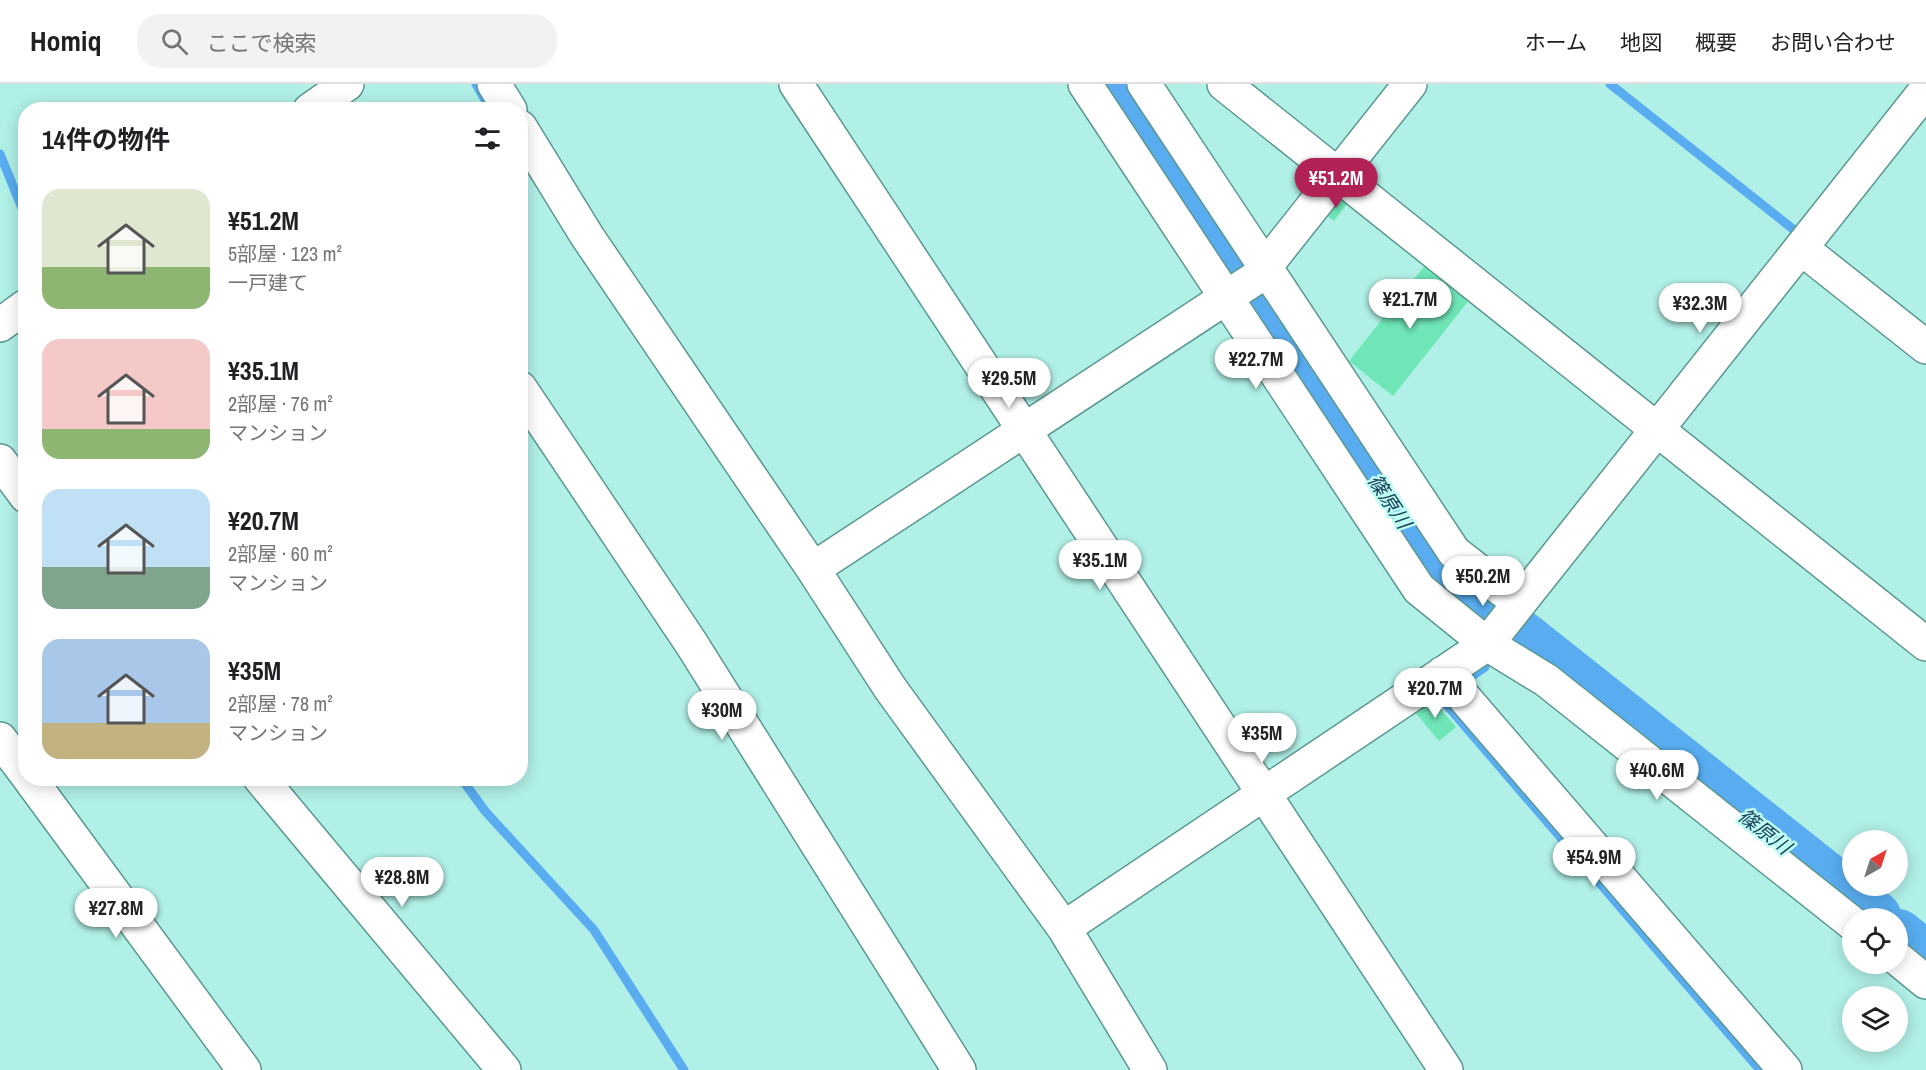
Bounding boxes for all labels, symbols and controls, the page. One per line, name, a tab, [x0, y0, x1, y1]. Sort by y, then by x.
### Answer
search box	[137, 14, 557, 68]
text: Homiq	[30, 22, 101, 60]
icon: search	[158, 25, 191, 58]
text: ここで検索	[206, 28, 316, 58]
text: ホーム	[1525, 28, 1587, 57]
text: 地図	[1620, 28, 1662, 57]
text: 概要	[1695, 28, 1737, 57]
text: お問い合わせ	[1770, 28, 1896, 57]
text: 14件の物件	[42, 122, 170, 157]
icon: filters	[471, 122, 504, 155]
pin: ¥51.2M	[1287, 158, 1385, 209]
text: ¥51.2M	[1309, 164, 1363, 191]
text: ¥51.2M	[228, 203, 299, 238]
icon: home	[90, 213, 162, 285]
text: 5部屋 · 123 m²	[228, 240, 342, 267]
text: 一戸建て	[228, 269, 308, 296]
pin: ¥21.7M	[1361, 279, 1459, 330]
pin: ¥32.3M	[1651, 283, 1749, 334]
text: ¥21.7M	[1383, 285, 1437, 312]
text: ¥32.3M	[1673, 289, 1727, 316]
pin: ¥22.7M	[1207, 339, 1305, 390]
text: ¥22.7M	[1229, 345, 1283, 372]
text: ¥35.1M	[228, 353, 299, 388]
pin: ¥29.5M	[960, 358, 1058, 409]
icon: home	[90, 363, 162, 435]
text: ¥29.5M	[982, 364, 1036, 391]
text: 2部屋 · 76 m²	[228, 390, 333, 417]
text: マンション	[228, 419, 328, 446]
water label: 篠原川	[1362, 468, 1419, 535]
text: ¥20.7M	[228, 503, 299, 538]
icon: home	[90, 513, 162, 585]
text: 2部屋 · 60 m²	[228, 540, 333, 567]
pin: ¥35.1M	[1051, 540, 1149, 591]
text: ¥35.1M	[1073, 546, 1127, 573]
pin: ¥50.2M	[1434, 556, 1532, 607]
text: ¥50.2M	[1456, 562, 1510, 589]
text: マンション	[228, 569, 328, 596]
text: ¥35M	[228, 653, 281, 688]
icon: home	[90, 663, 162, 735]
pin: ¥20.7M	[1386, 668, 1484, 719]
text: ¥20.7M	[1408, 674, 1462, 701]
text: 2部屋 · 78 m²	[228, 690, 333, 717]
pin: ¥30M	[686, 690, 758, 741]
text: ¥30M	[701, 696, 743, 723]
pin: ¥35M	[1226, 713, 1298, 764]
text: マンション	[228, 719, 328, 746]
text: ¥35M	[1241, 719, 1283, 746]
pin: ¥40.6M	[1608, 750, 1706, 801]
text: ¥40.6M	[1630, 756, 1684, 783]
water label: 篠原川	[1733, 802, 1799, 861]
north arrow	[1842, 830, 1908, 896]
map controls	[1842, 830, 1908, 1052]
pin: ¥54.9M	[1545, 837, 1643, 888]
text: ¥54.9M	[1567, 843, 1621, 870]
pin: ¥28.8M	[353, 857, 451, 908]
text: ¥28.8M	[375, 863, 429, 890]
pin: ¥27.8M	[67, 888, 165, 939]
text: ¥27.8M	[89, 894, 143, 921]
button: locate	[1842, 908, 1908, 974]
button: layers	[1842, 986, 1908, 1052]

